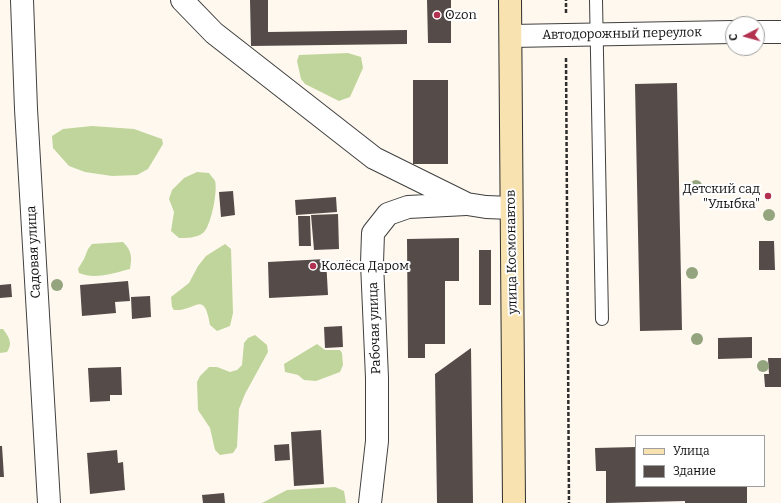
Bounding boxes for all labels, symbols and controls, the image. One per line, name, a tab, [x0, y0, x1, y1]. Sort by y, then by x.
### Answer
place label: Ozon	[445, 7, 477, 23]
marker: Ozon	[432, 10, 442, 20]
north arrow	[725, 16, 765, 56]
street label: Автодорожный переулок	[542, 25, 702, 43]
text: С	[727, 33, 740, 41]
place label: Детский сад "Улыбка"	[683, 181, 760, 212]
street label: улица Космонавтов	[503, 190, 521, 314]
marker: Детский сад "Улыбка"	[763, 191, 773, 201]
street label: Садовая улица	[24, 205, 44, 299]
place label: Колёса Даром	[321, 258, 409, 274]
marker: Колёса Даром	[308, 261, 318, 271]
street label: Рабочая улица	[366, 282, 384, 374]
legend	[635, 435, 765, 487]
text: Улица	[673, 444, 709, 458]
text: Здание	[673, 464, 716, 478]

